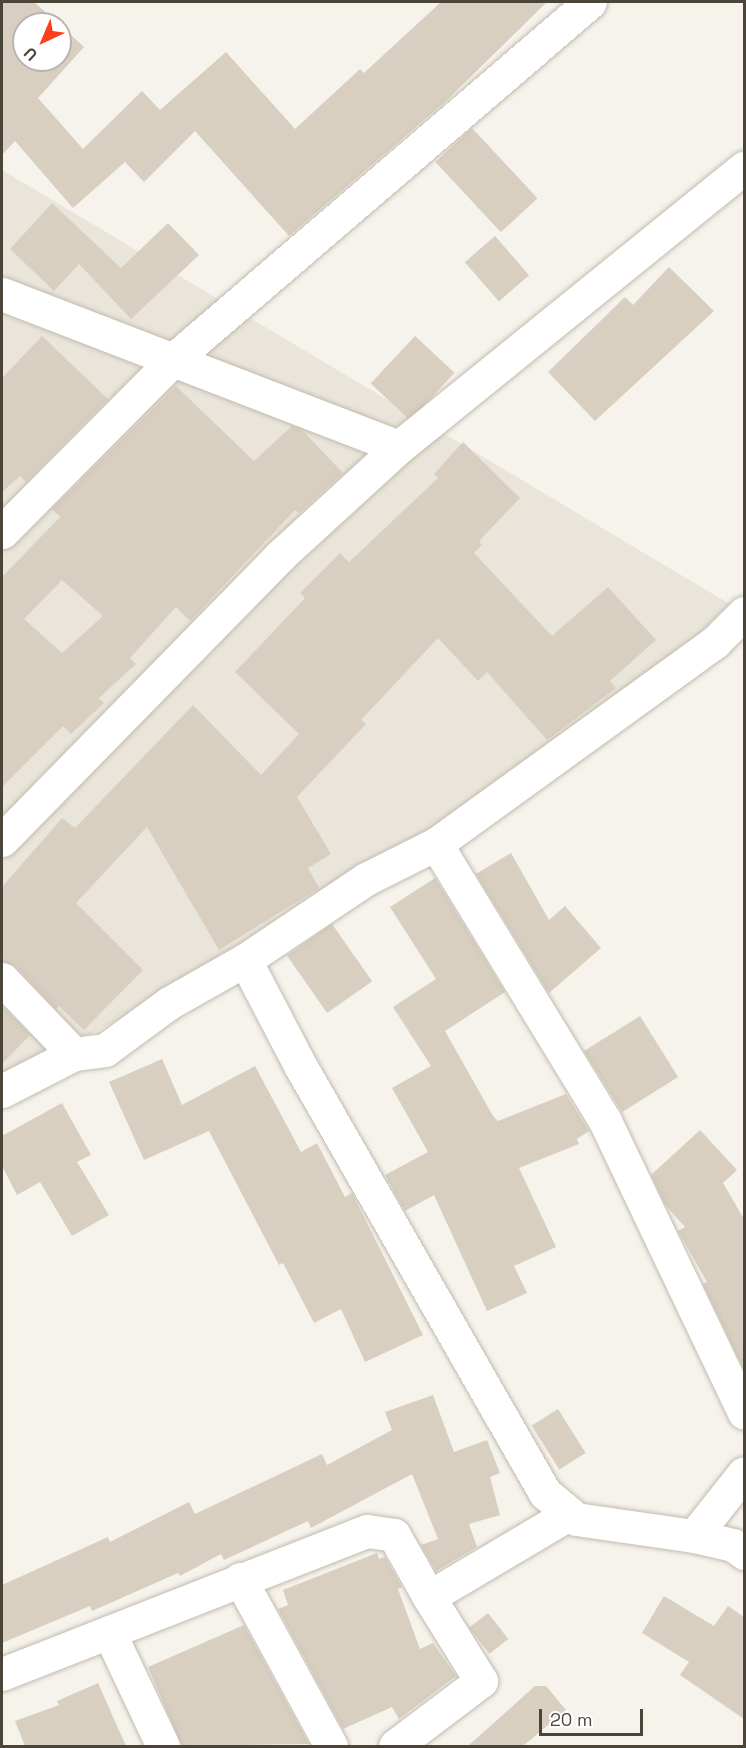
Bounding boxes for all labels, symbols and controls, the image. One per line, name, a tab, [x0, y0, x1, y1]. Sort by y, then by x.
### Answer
north arrow	[12, 12, 72, 72]
text: U	[19, 43, 42, 65]
scale bar	[542, 1697, 646, 1735]
text: 20 m	[550, 1708, 593, 1731]

